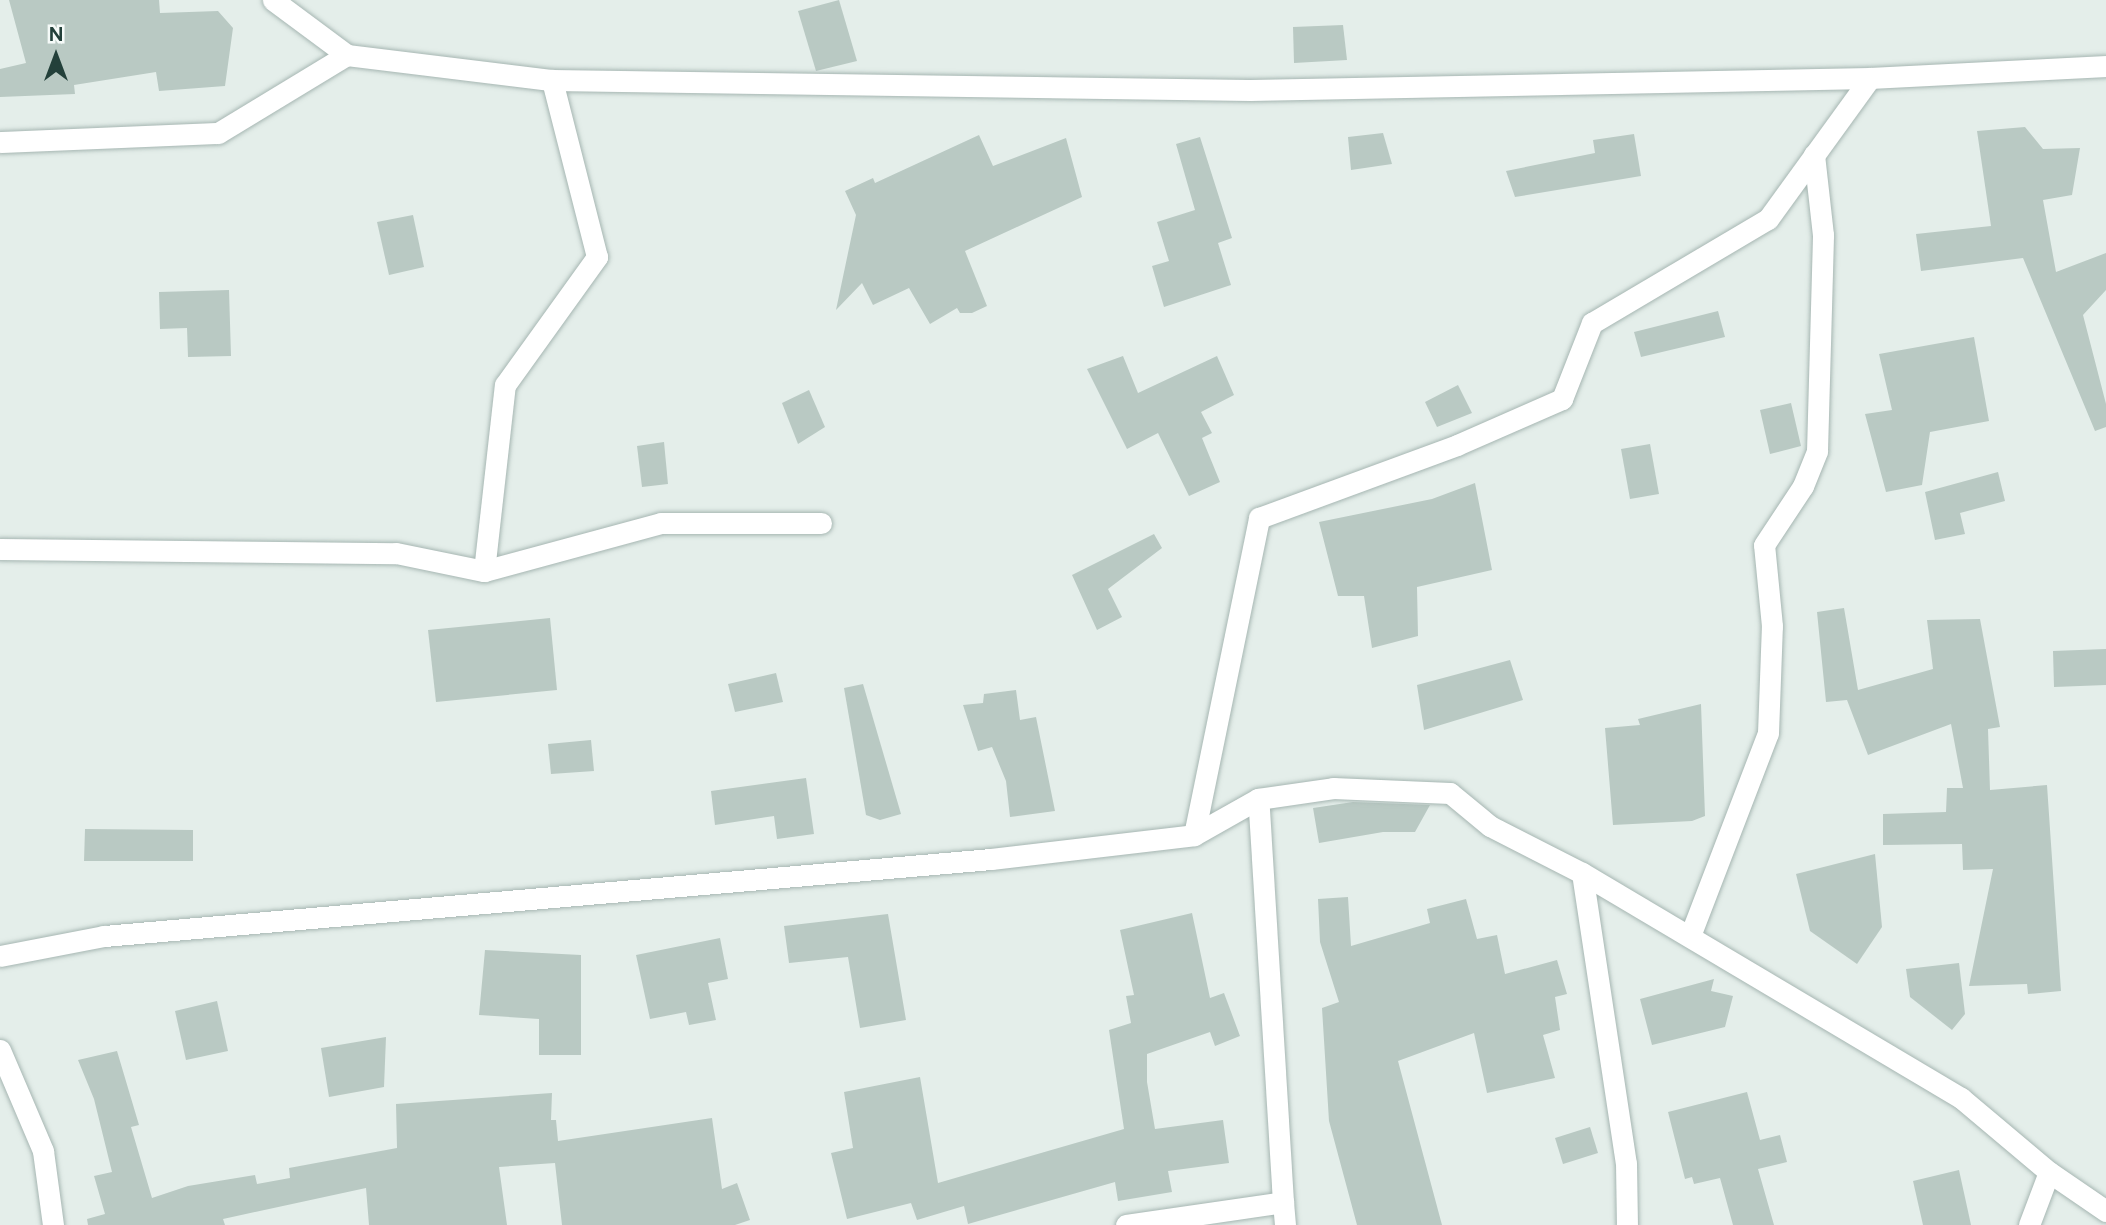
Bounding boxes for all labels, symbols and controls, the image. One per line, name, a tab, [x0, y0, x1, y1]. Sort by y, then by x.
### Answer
north arrow	[21, 21, 91, 91]
text: N	[49, 23, 63, 46]

